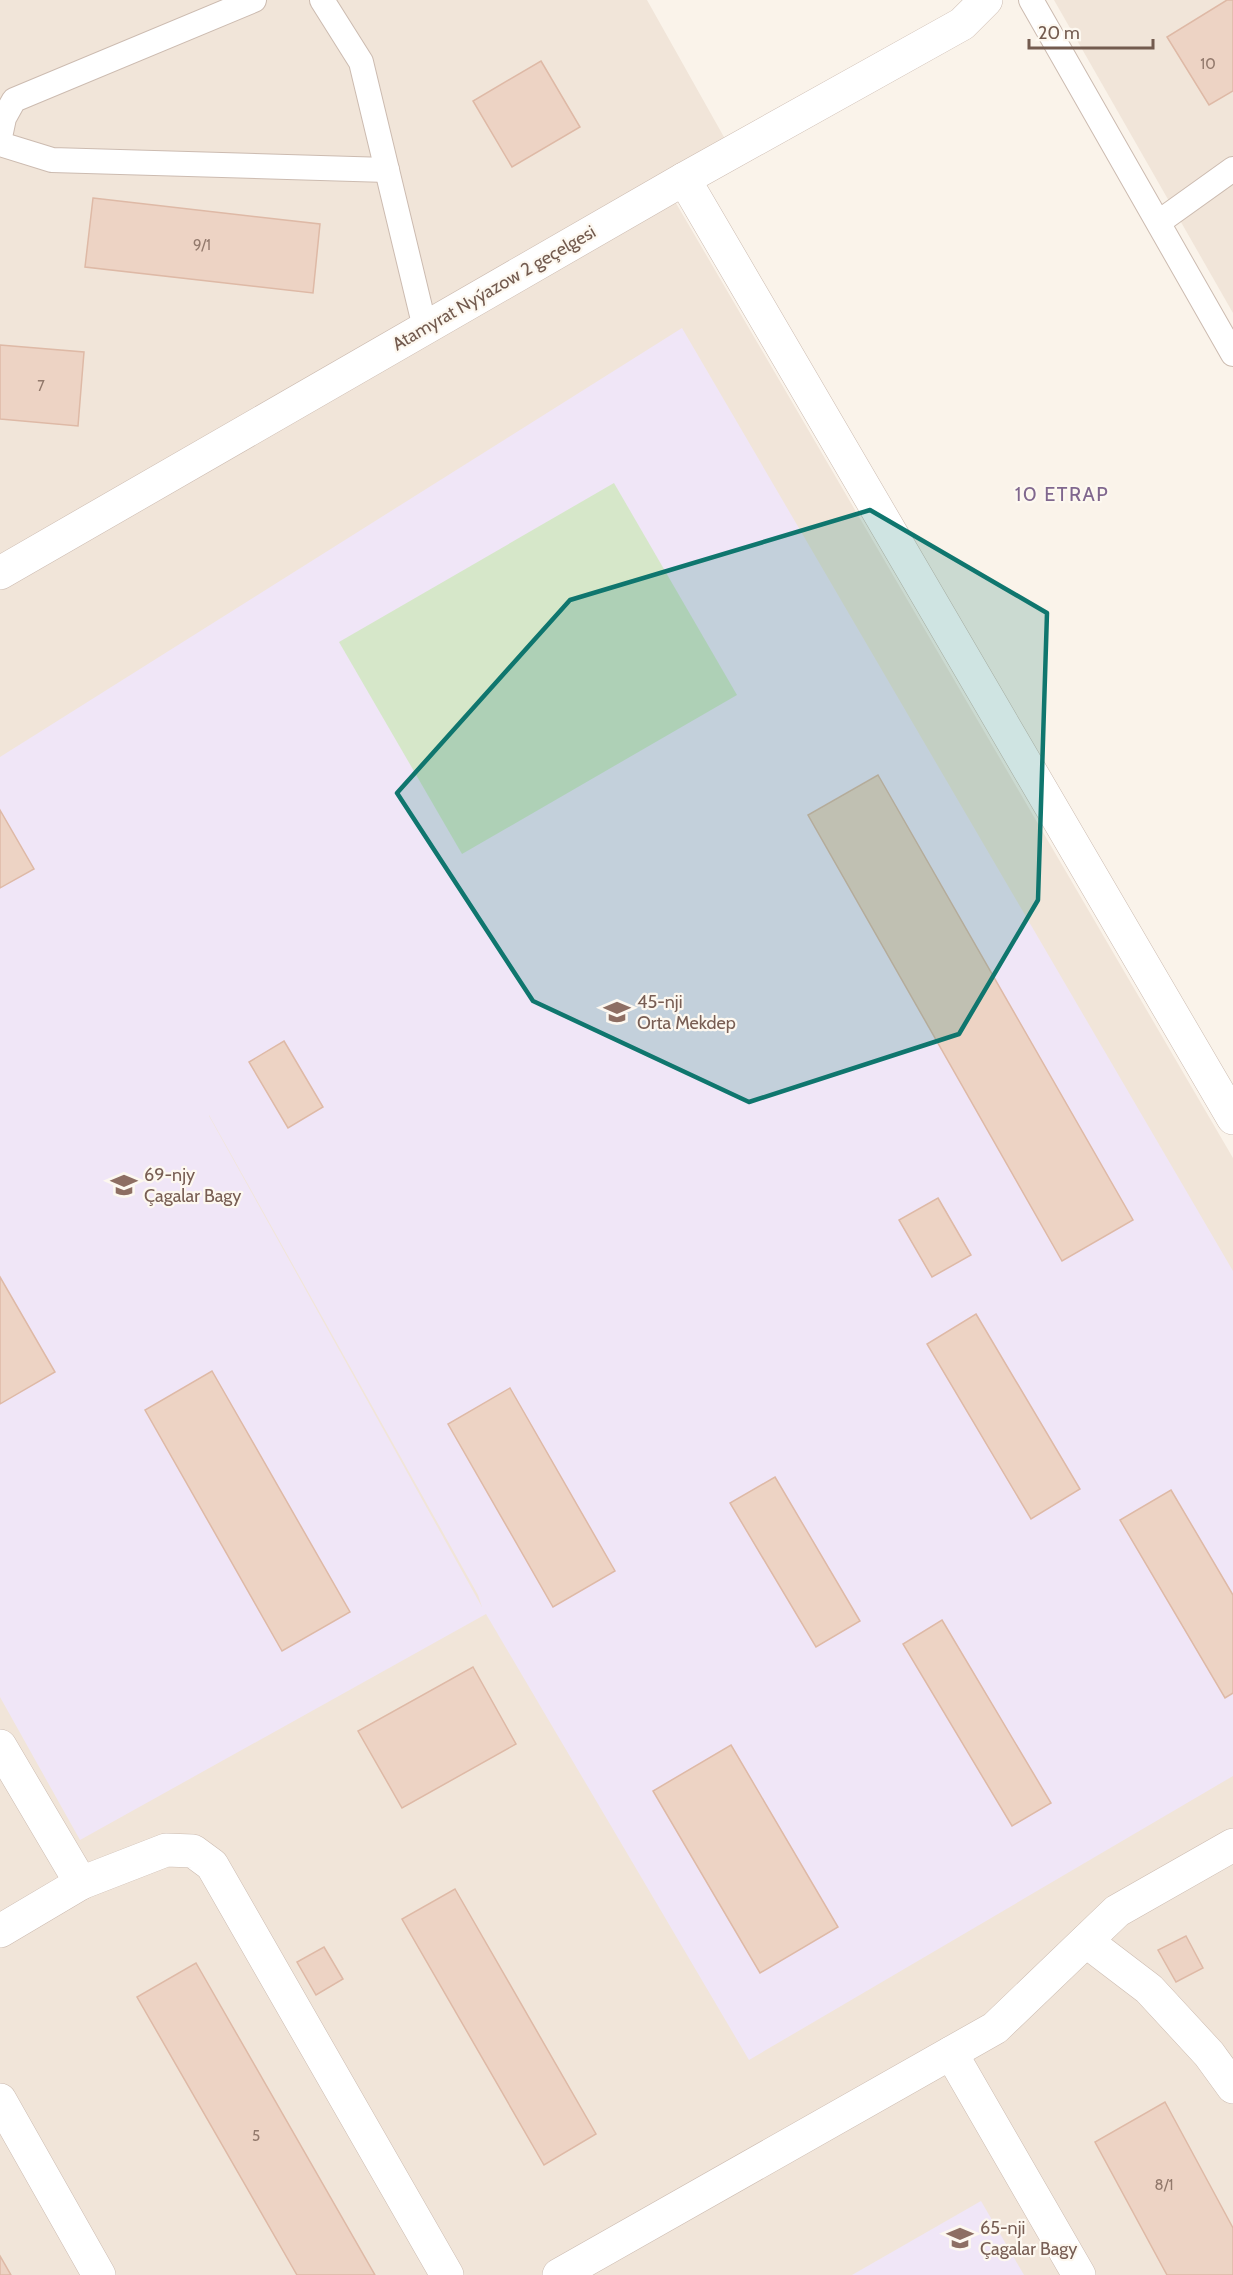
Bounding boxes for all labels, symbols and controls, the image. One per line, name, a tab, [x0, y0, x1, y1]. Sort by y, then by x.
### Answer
scale bar	[1029, 12, 1154, 50]
text: 20 m	[1038, 22, 1080, 44]
house number: 10	[1200, 55, 1216, 73]
street label: Atamyrat Nyýazow 2 geçelgesi	[388, 221, 600, 355]
house number: 9/1	[193, 236, 211, 254]
house number: 7	[37, 377, 45, 395]
district label: 10 ETRAP	[1015, 482, 1109, 506]
place label: 45-nji Orta Mekdep	[637, 991, 736, 1034]
school or university icon: 45-nji Orta Mekdep	[602, 997, 632, 1027]
place label: 69-njy Çagalar Bagy	[144, 1164, 241, 1207]
school or university icon: 69-njy Çagalar Bagy	[109, 1170, 139, 1200]
house number: 5	[252, 2127, 260, 2145]
house number: 8/1	[1155, 2176, 1173, 2194]
place label: 65-nji Çagalar Bagy	[980, 2217, 1077, 2260]
school or university icon: 65-nji Çagalar Bagy	[945, 2223, 975, 2253]

